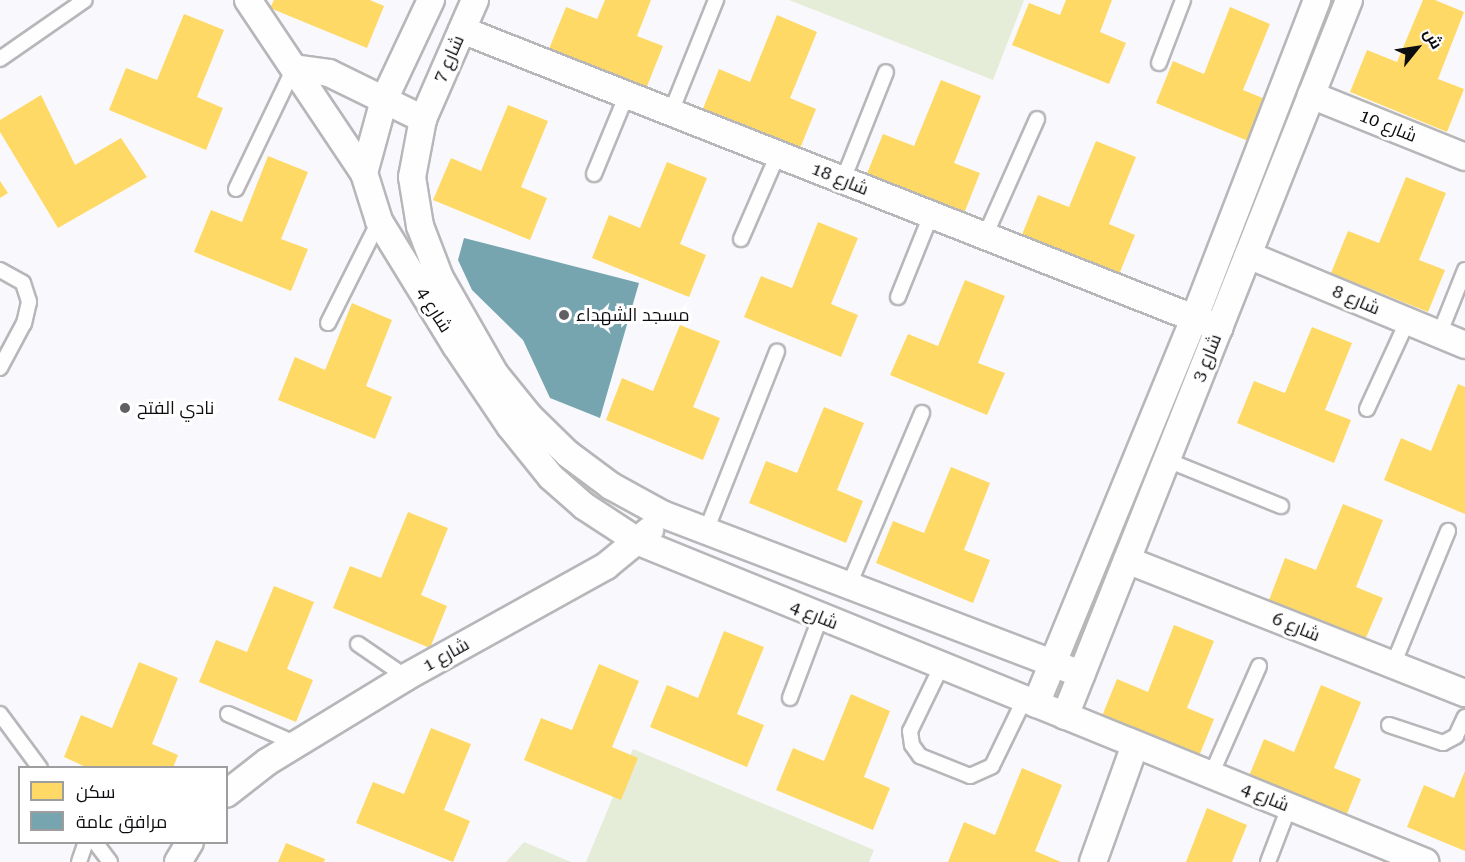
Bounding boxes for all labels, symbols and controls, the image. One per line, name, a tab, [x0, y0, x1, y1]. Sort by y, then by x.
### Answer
north arrow	[1387, 18, 1447, 78]
text: ش	[1420, 25, 1446, 52]
street label: شارع 7	[429, 32, 469, 86]
street label: شارع 10	[1356, 105, 1420, 147]
street label: شارع 18	[808, 158, 872, 200]
street label: شارع 8	[1329, 280, 1383, 320]
street label: شارع 4	[412, 283, 456, 337]
place label: مسجد الشهداء	[576, 304, 689, 326]
marker: مسجد الشهداء	[557, 308, 571, 322]
street label: شارع 3	[1188, 331, 1226, 385]
place label: نادي الفتح	[137, 397, 214, 419]
marker: نادي الفتح	[118, 401, 132, 415]
street label: شارع 4	[787, 596, 841, 634]
street label: شارع 6	[1269, 608, 1323, 646]
street label: شارع 1	[419, 634, 473, 676]
legend	[18, 766, 228, 844]
street label: شارع 4	[1238, 778, 1292, 816]
text: سكن	[76, 781, 115, 802]
text: مرافق عامة	[76, 811, 167, 832]

